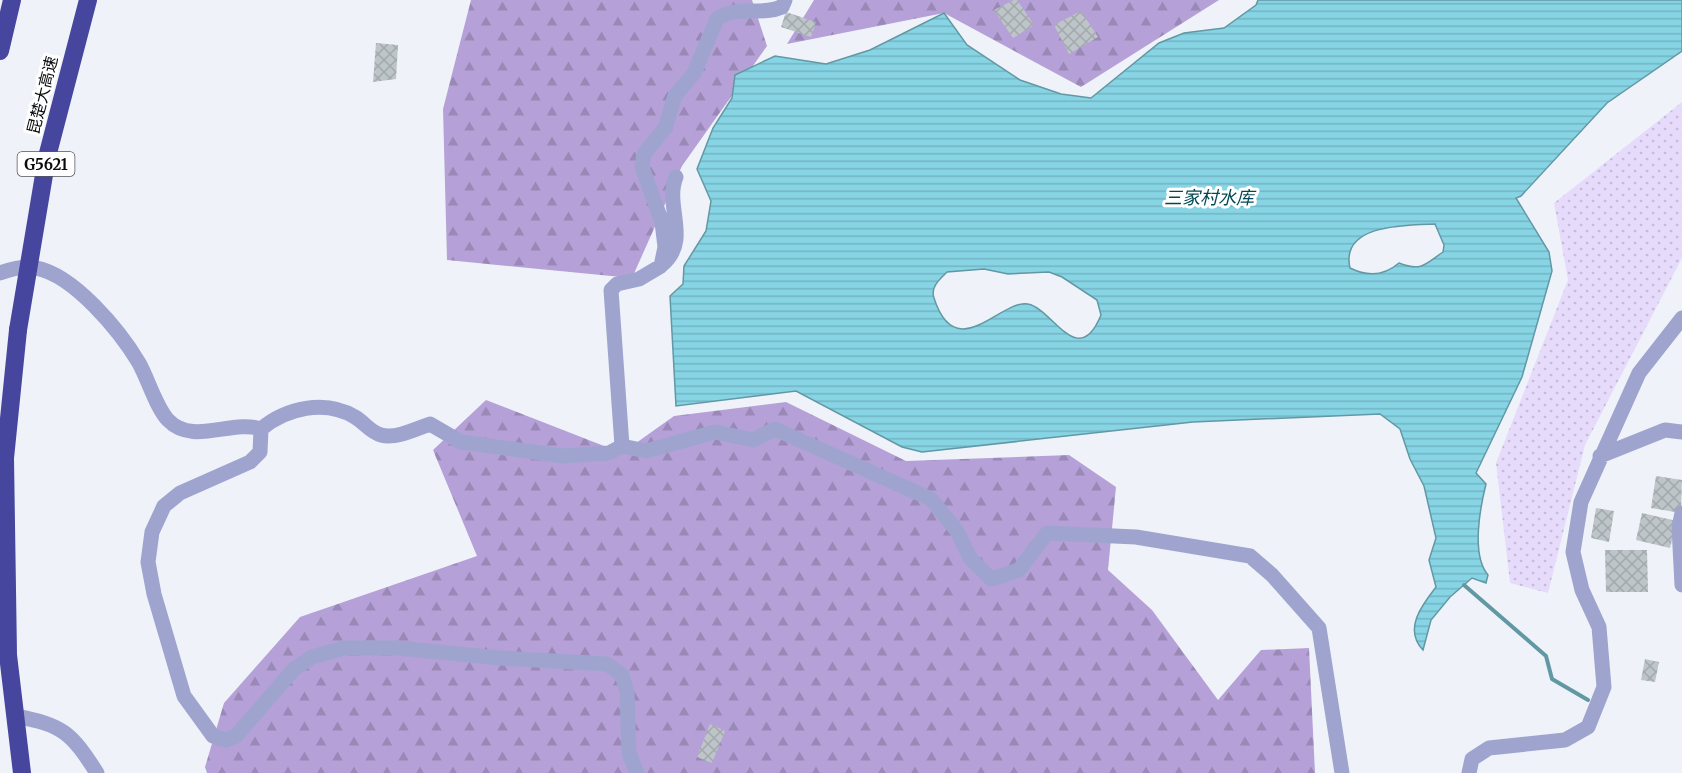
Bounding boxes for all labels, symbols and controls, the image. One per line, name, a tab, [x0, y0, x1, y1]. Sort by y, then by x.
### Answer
street label: 昆楚大高速	[23, 54, 61, 136]
road number: G5621	[18, 152, 74, 176]
water label: 三家村水库	[1164, 186, 1257, 209]

